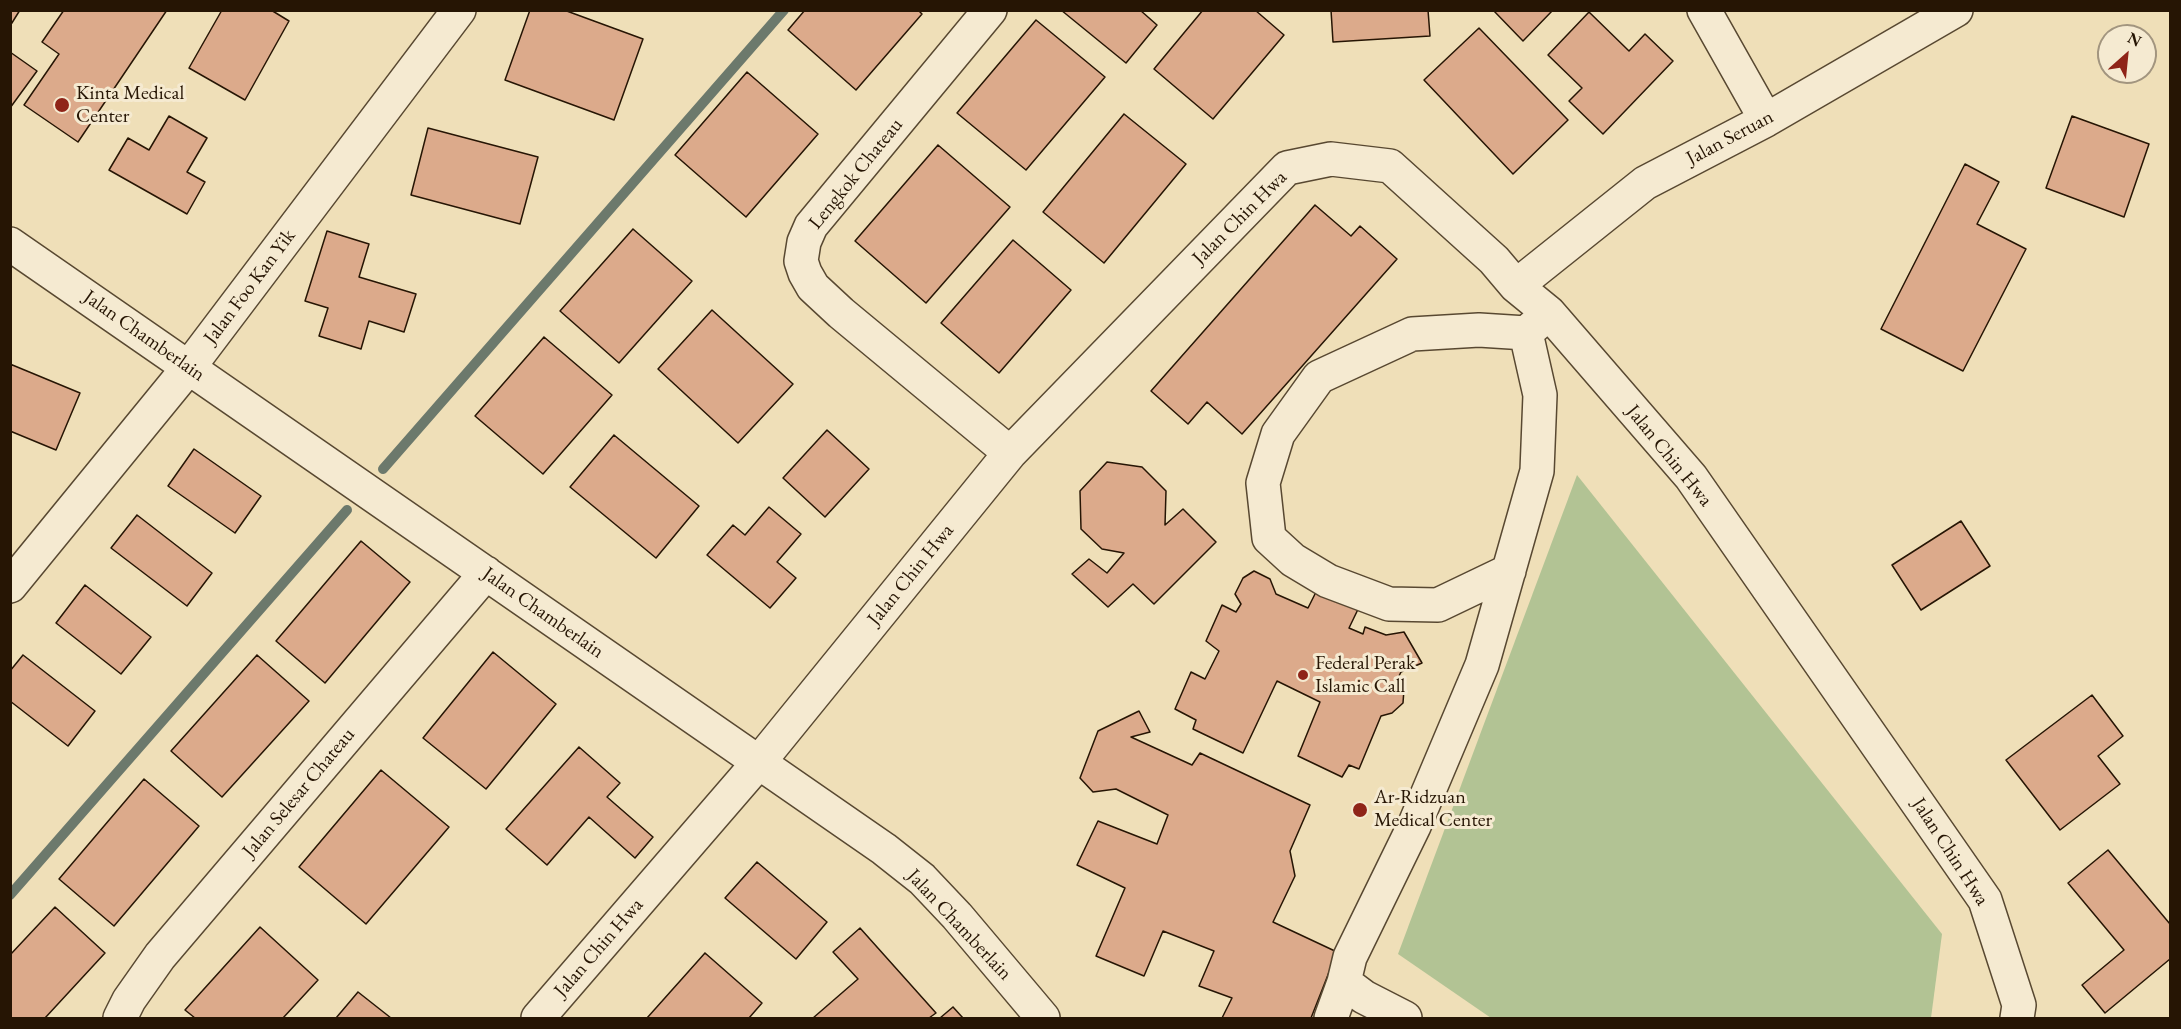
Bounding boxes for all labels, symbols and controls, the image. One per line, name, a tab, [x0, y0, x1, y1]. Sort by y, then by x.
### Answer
north arrow	[2097, 24, 2157, 84]
text: N	[2124, 27, 2145, 52]
place label: Kinta Medical Center	[76, 82, 184, 129]
marker: Kinta Medical Center	[53, 96, 71, 114]
street label: Jalan Seruan	[1682, 105, 1778, 171]
street label: Lengkok Chateau	[804, 114, 908, 234]
street label: Jalan Chin Hwa	[1188, 166, 1292, 270]
street label: Jalan Foo Kan Yik	[199, 225, 301, 349]
street label: Jalan Chamberlain	[78, 285, 210, 387]
street label: Jalan Chin Hwa	[1621, 400, 1717, 512]
street label: Jalan Chin Hwa	[863, 519, 959, 631]
street label: Jalan Chamberlain	[477, 562, 609, 664]
place label: Federal Perak Islamic Call	[1315, 652, 1415, 699]
marker: Federal Perak Islamic Call	[1296, 668, 1310, 682]
street label: Jalan Selesar Chateau	[238, 723, 360, 863]
place label: Ar-Ridzuan Medical Center	[1374, 786, 1492, 833]
street label: Jalan Chin Hwa	[1906, 794, 1994, 910]
marker: Ar-Ridzuan Medical Center	[1351, 801, 1369, 819]
street label: Jalan Chamberlain	[901, 864, 1017, 986]
street label: Jalan Chin Hwa	[549, 893, 649, 1003]

